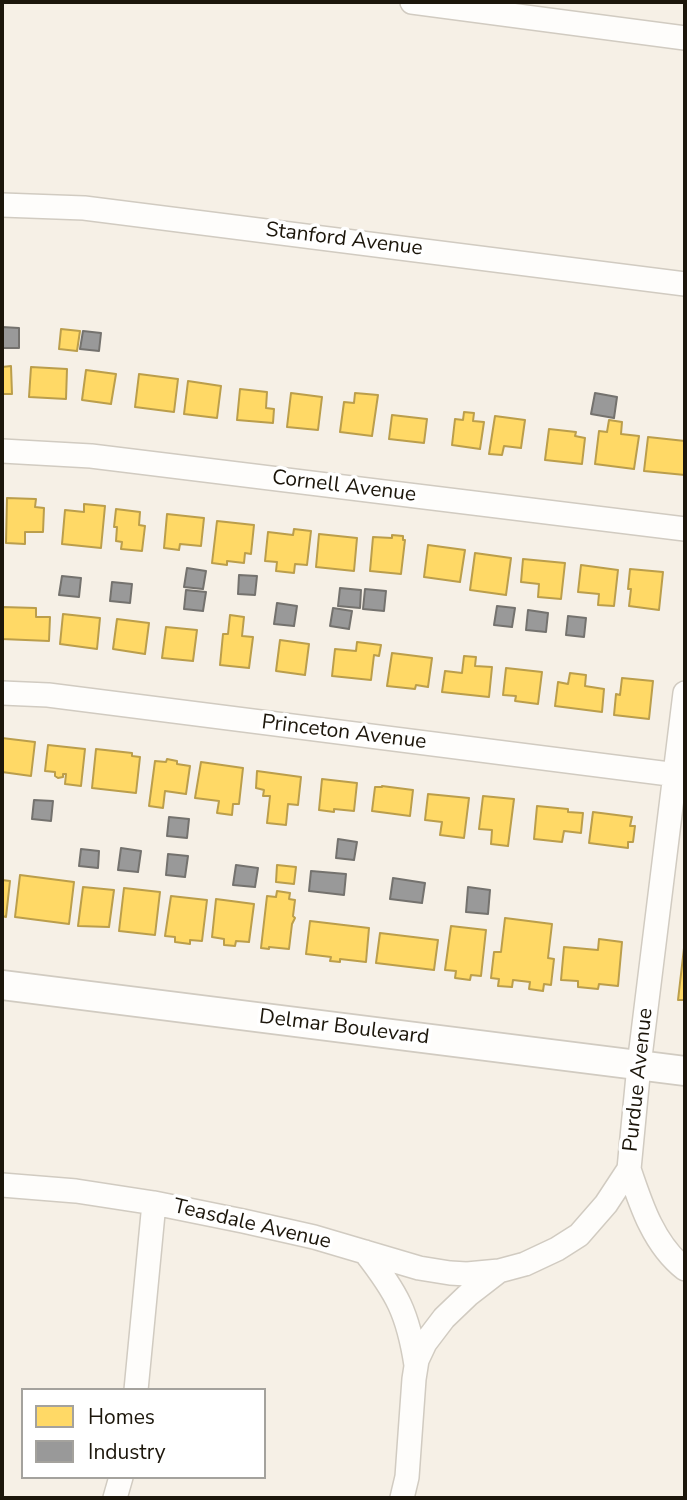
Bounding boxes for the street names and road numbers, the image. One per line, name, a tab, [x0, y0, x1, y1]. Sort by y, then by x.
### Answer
street label: Stanford Avenue	[264, 218, 424, 262]
street label: Cornell Avenue	[271, 466, 417, 508]
street label: Princeton Avenue	[260, 710, 428, 756]
street label: Delmar Boulevard	[258, 1005, 430, 1051]
street label: Purdue Avenue	[619, 1007, 659, 1153]
street label: Teasdale Avenue	[171, 1195, 333, 1255]

